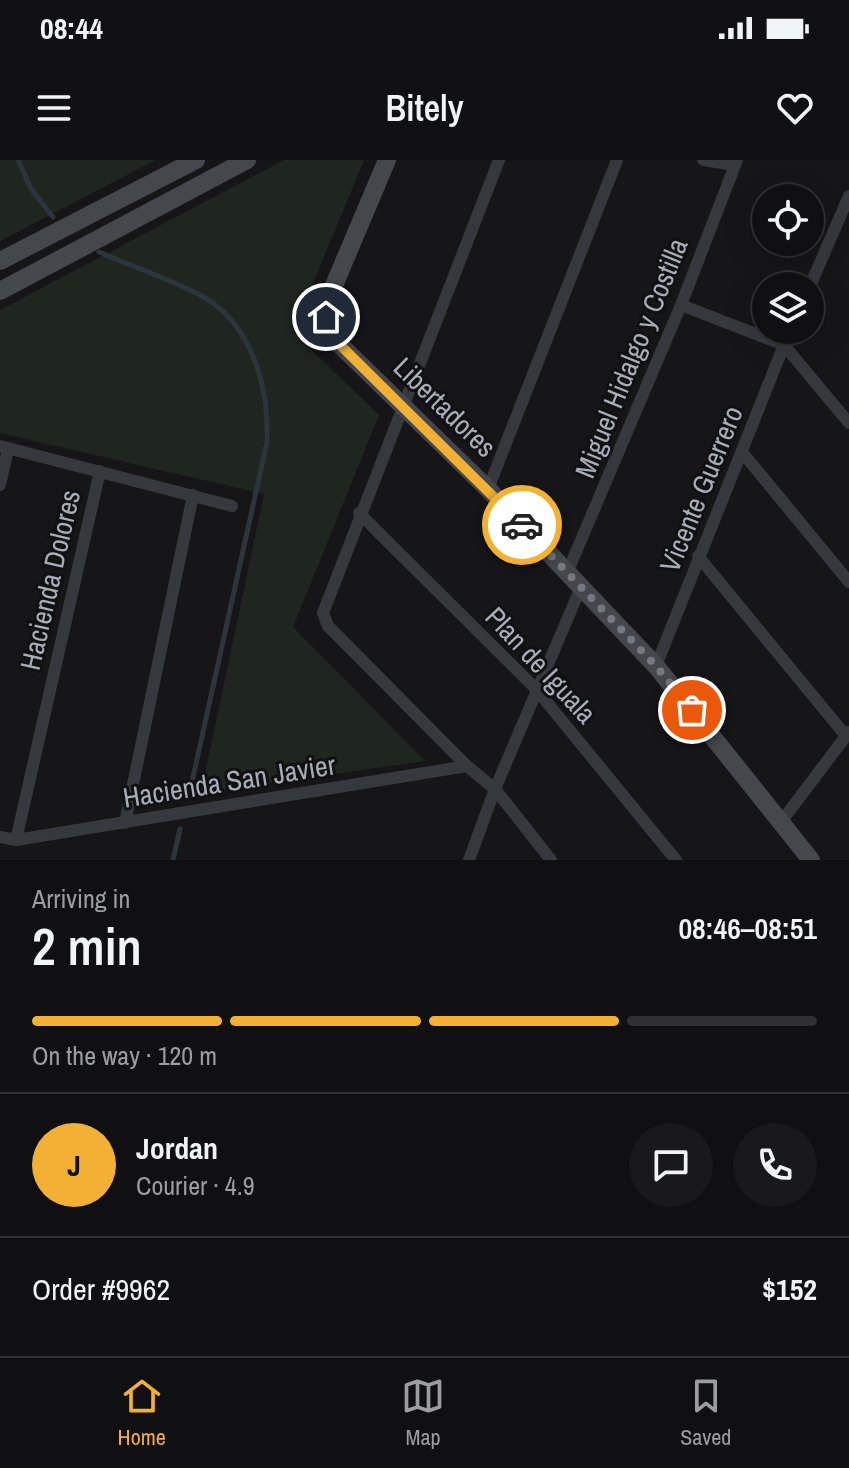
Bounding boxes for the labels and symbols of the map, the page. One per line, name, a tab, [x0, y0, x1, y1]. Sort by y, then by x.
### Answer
street label: Miguel Hidalgo y Costilla	[566, 232, 697, 483]
pin	[292, 283, 360, 351]
street label: Libertadores	[385, 349, 505, 465]
street label: Vicente Guerrero	[650, 400, 752, 578]
courier	[482, 485, 562, 565]
street label: Hacienda Dolores	[11, 486, 89, 674]
street label: Plan de Iguala	[477, 598, 605, 732]
pin	[658, 676, 726, 744]
street label: Hacienda San Javier	[120, 745, 338, 817]

